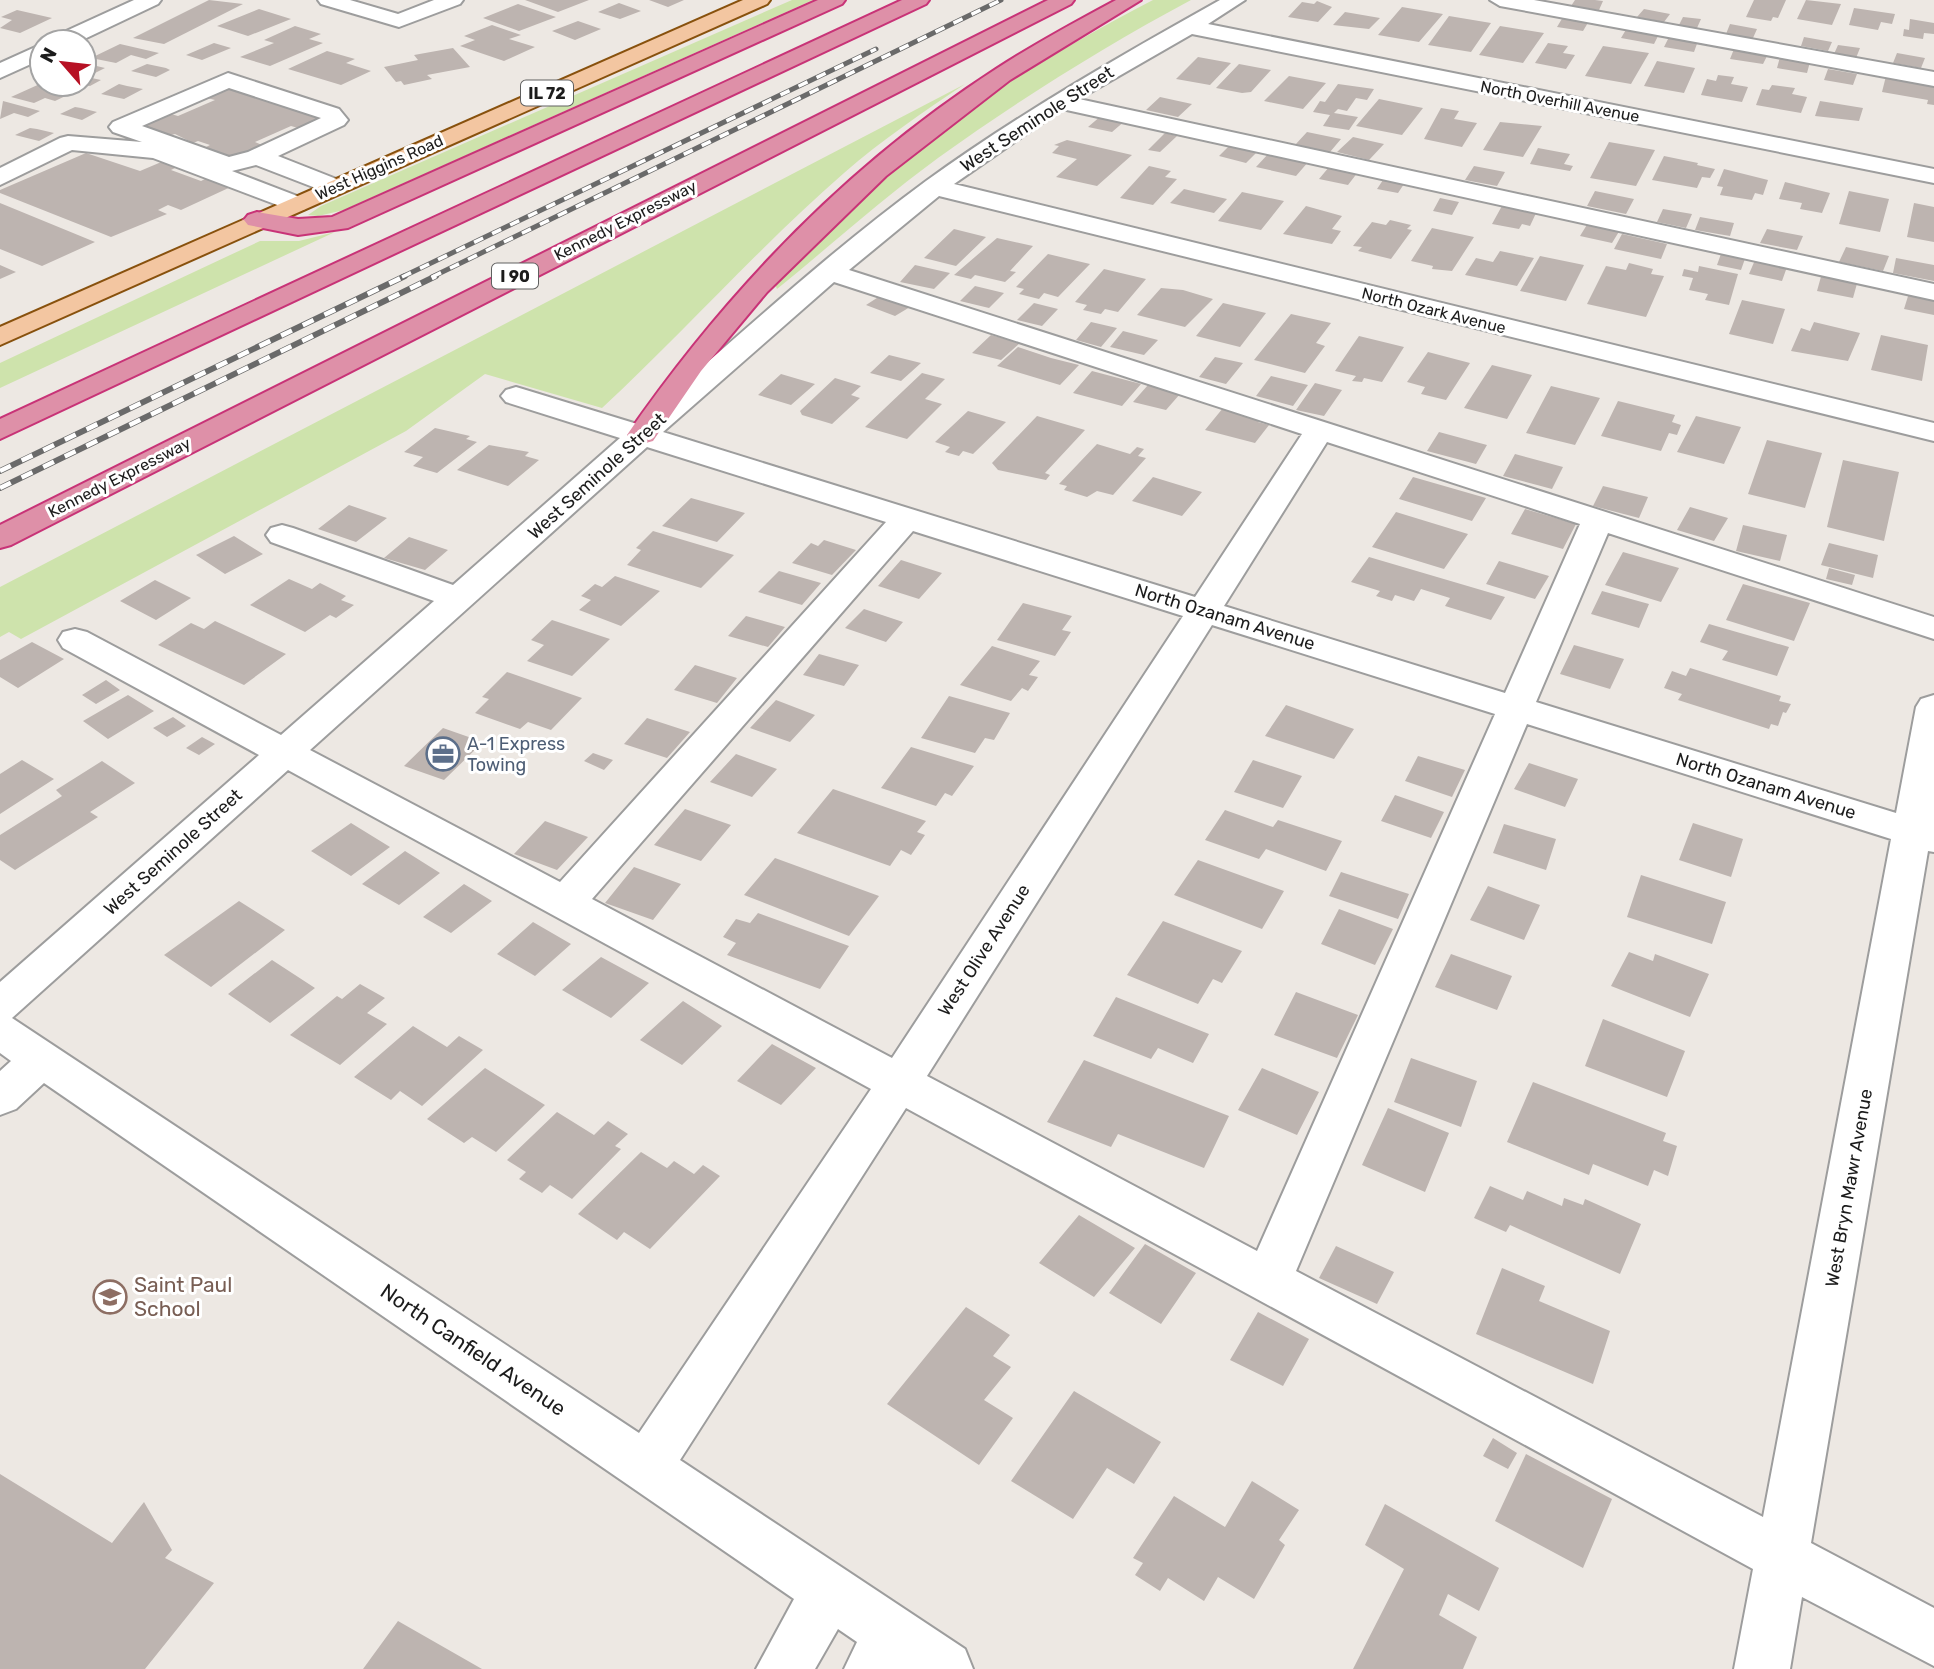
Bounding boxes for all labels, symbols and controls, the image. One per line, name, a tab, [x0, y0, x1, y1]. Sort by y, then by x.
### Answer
north arrow	[28, 28, 98, 98]
text: N	[35, 44, 62, 67]
street label: West Seminole Street	[956, 61, 1118, 177]
street label: North Overhill Avenue	[1479, 77, 1641, 126]
road number: IL 72	[521, 80, 573, 106]
street label: West Higgins Road	[312, 131, 446, 204]
street label: Kennedy Expressway	[551, 176, 700, 265]
road number: I 90	[492, 264, 538, 288]
street label: North Ozark Avenue	[1360, 283, 1508, 338]
street label: West Seminole Street	[523, 408, 671, 544]
street label: Kennedy Expressway	[45, 433, 194, 522]
street label: North Ozanam Avenue	[1132, 579, 1318, 655]
place label: A-1 Express Towing	[467, 733, 565, 776]
office icon: A-1 Express Towing	[424, 735, 462, 773]
street label: North Ozanam Avenue	[1673, 748, 1859, 824]
street label: West Seminole Street	[99, 784, 247, 920]
street label: West Olive Avenue	[933, 880, 1035, 1020]
street label: West Bryn Mawr Avenue	[1821, 1087, 1877, 1289]
place label: Saint Paul School	[134, 1272, 232, 1321]
school or university icon: Saint Paul School	[91, 1278, 129, 1316]
street label: North Canfield Avenue	[376, 1278, 571, 1421]

